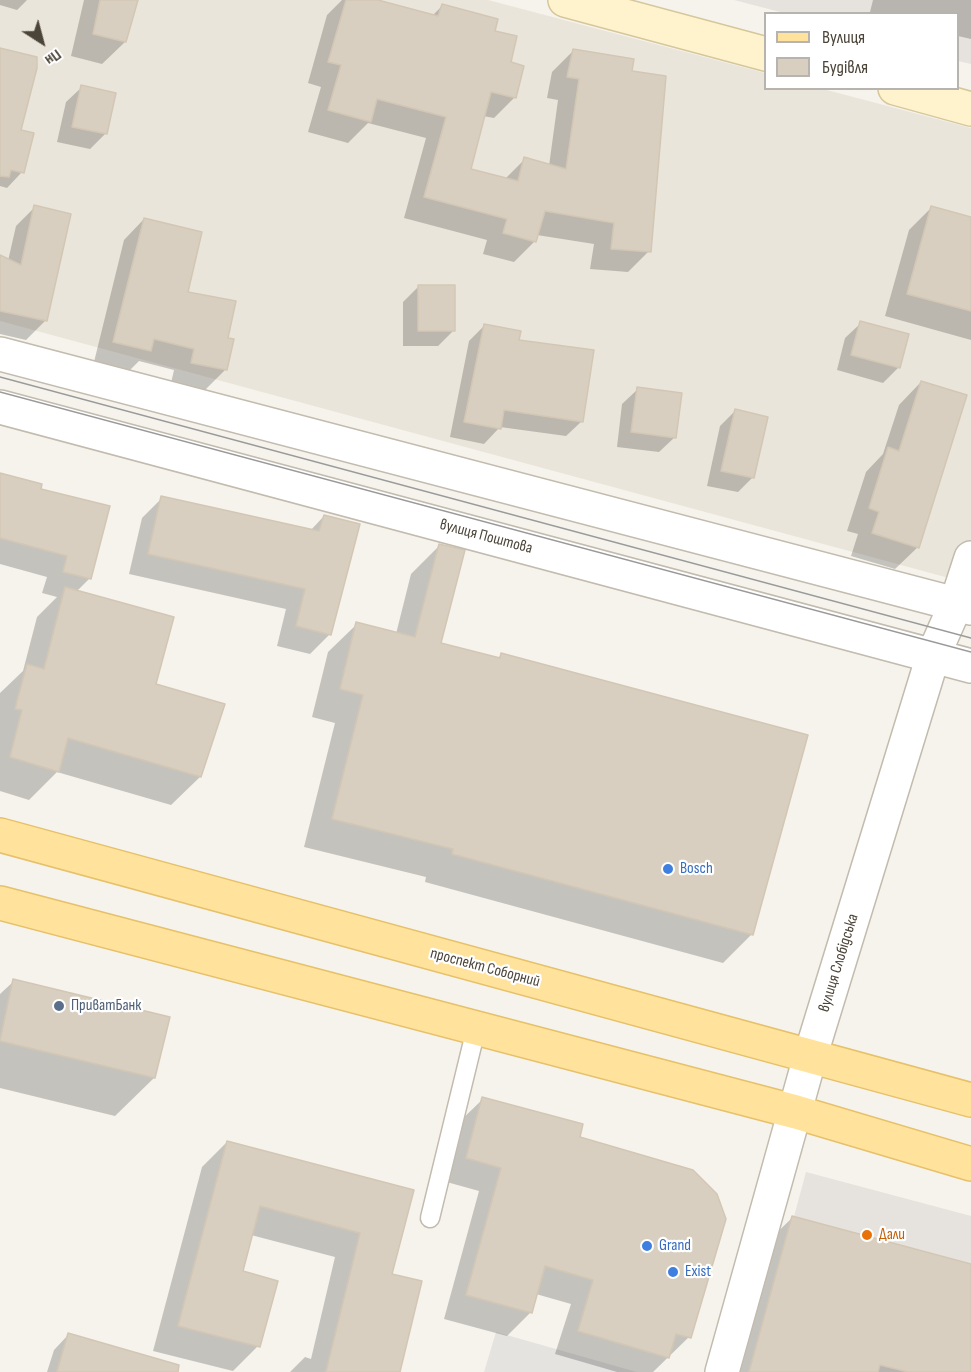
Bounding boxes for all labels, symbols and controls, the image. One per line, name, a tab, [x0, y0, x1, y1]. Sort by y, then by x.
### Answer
north arrow	[12, 12, 72, 72]
legend	[764, 12, 959, 90]
text: Вулиця	[822, 27, 865, 48]
text: Пн	[41, 45, 65, 69]
text: Будівля	[822, 57, 868, 78]
street label: вулиця Поштова	[438, 515, 534, 559]
place label: Bosch	[680, 859, 713, 879]
marker: Bosch	[661, 862, 675, 876]
street label: вулиця Слобідська	[815, 912, 863, 1014]
street label: проспект Соборний	[428, 944, 542, 992]
place label: ПриватБанк	[71, 996, 141, 1016]
marker: ПриватБанк	[52, 999, 66, 1013]
place label: Дали	[879, 1225, 905, 1245]
marker: Дали	[860, 1228, 874, 1242]
place label: Grand	[659, 1236, 691, 1256]
marker: Grand	[640, 1239, 654, 1253]
place label: Exist	[685, 1262, 711, 1282]
marker: Exist	[666, 1265, 680, 1279]

